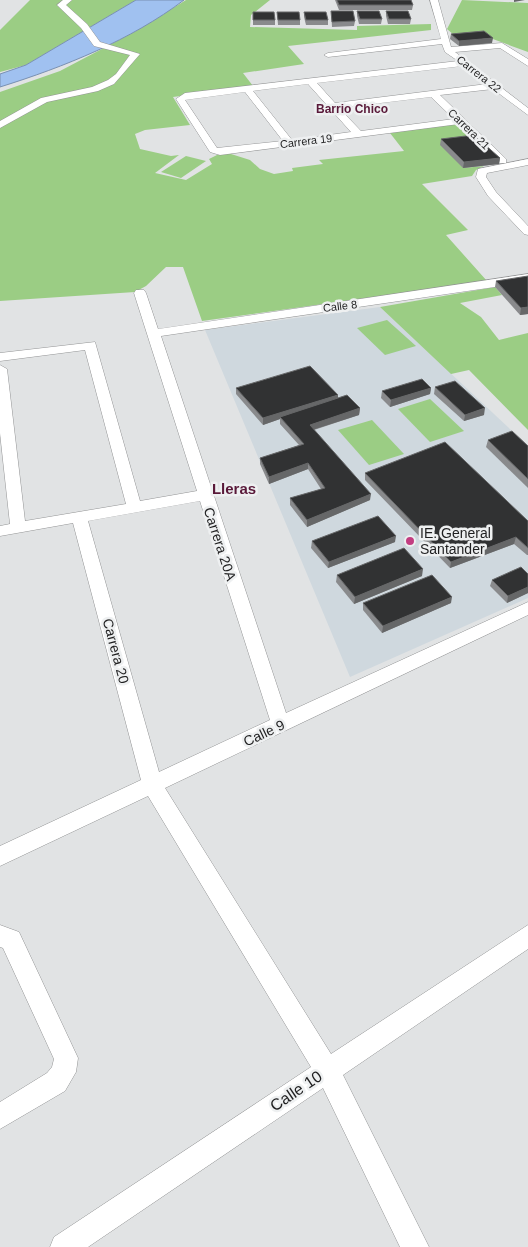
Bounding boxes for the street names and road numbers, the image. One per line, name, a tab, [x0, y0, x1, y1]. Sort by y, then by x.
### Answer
street label: Carrera 22	[455, 53, 503, 95]
street label: Carrera 21	[446, 106, 492, 152]
street label: Carrera 19	[279, 132, 333, 150]
street label: Calle 8	[322, 298, 358, 314]
street label: Carrera 20A	[201, 505, 240, 583]
street label: Carrera 20	[100, 617, 132, 686]
street label: Calle 9	[241, 716, 287, 749]
street label: Calle 10	[267, 1067, 325, 1114]

